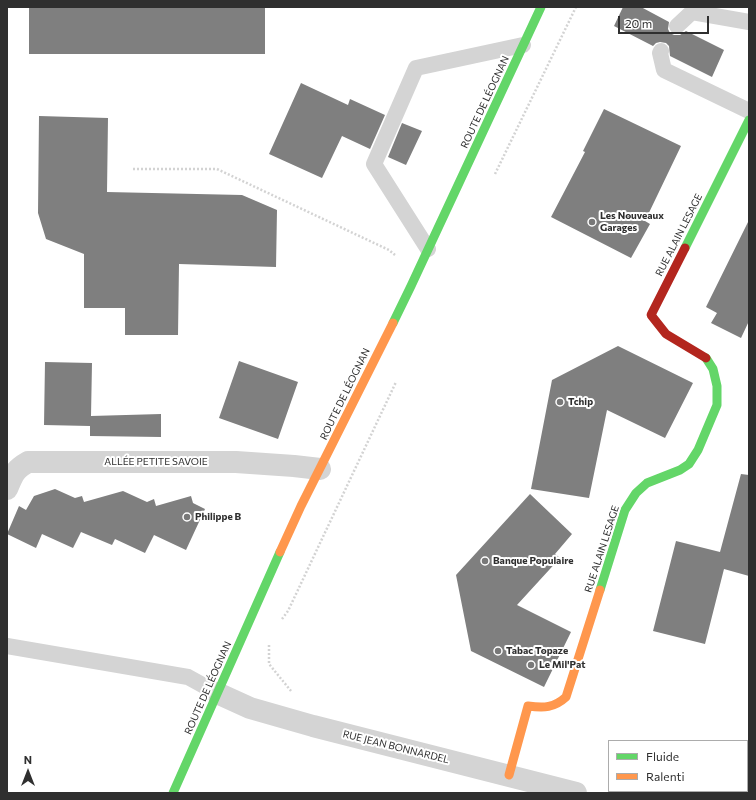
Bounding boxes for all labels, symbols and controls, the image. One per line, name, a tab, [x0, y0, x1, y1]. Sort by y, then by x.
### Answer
scale bar	[620, 8, 711, 34]
text: 20 m	[625, 16, 652, 30]
street label: ROUTE DE LÉOGNAN	[458, 54, 512, 150]
street label: RUE ALAIN LESAGE	[653, 192, 705, 278]
place label: Les Nouveaux Garages	[600, 210, 664, 234]
marker: Les Nouveaux Garages	[587, 217, 597, 227]
street label: ROUTE DE LÉOGNAN	[318, 346, 372, 442]
place label: Tchip	[568, 396, 593, 408]
marker: Tchip	[555, 397, 565, 407]
street label: ALLÉE PETITE SAVOIE	[104, 456, 208, 468]
street label: RUE ALAIN LESAGE	[582, 504, 622, 594]
place label: Philippe B	[195, 511, 241, 523]
marker: Philippe B	[182, 512, 192, 522]
place label: Banque Populaire	[493, 555, 573, 567]
marker: Banque Populaire	[480, 556, 490, 566]
street label: ROUTE DE LÉOGNAN	[182, 640, 234, 736]
place label: Tabac Topaze	[506, 645, 568, 657]
marker: Tabac Topaze	[493, 646, 503, 656]
place label: Le Mil'Pat	[539, 659, 585, 671]
marker: Le Mil'Pat	[526, 660, 536, 670]
street label: RUE JEAN BONNARDEL	[342, 728, 450, 766]
legend	[608, 740, 748, 792]
text: Fluide	[646, 749, 679, 763]
north arrow	[8, 752, 48, 792]
text: N	[24, 753, 32, 766]
text: Ralenti	[646, 769, 685, 783]

